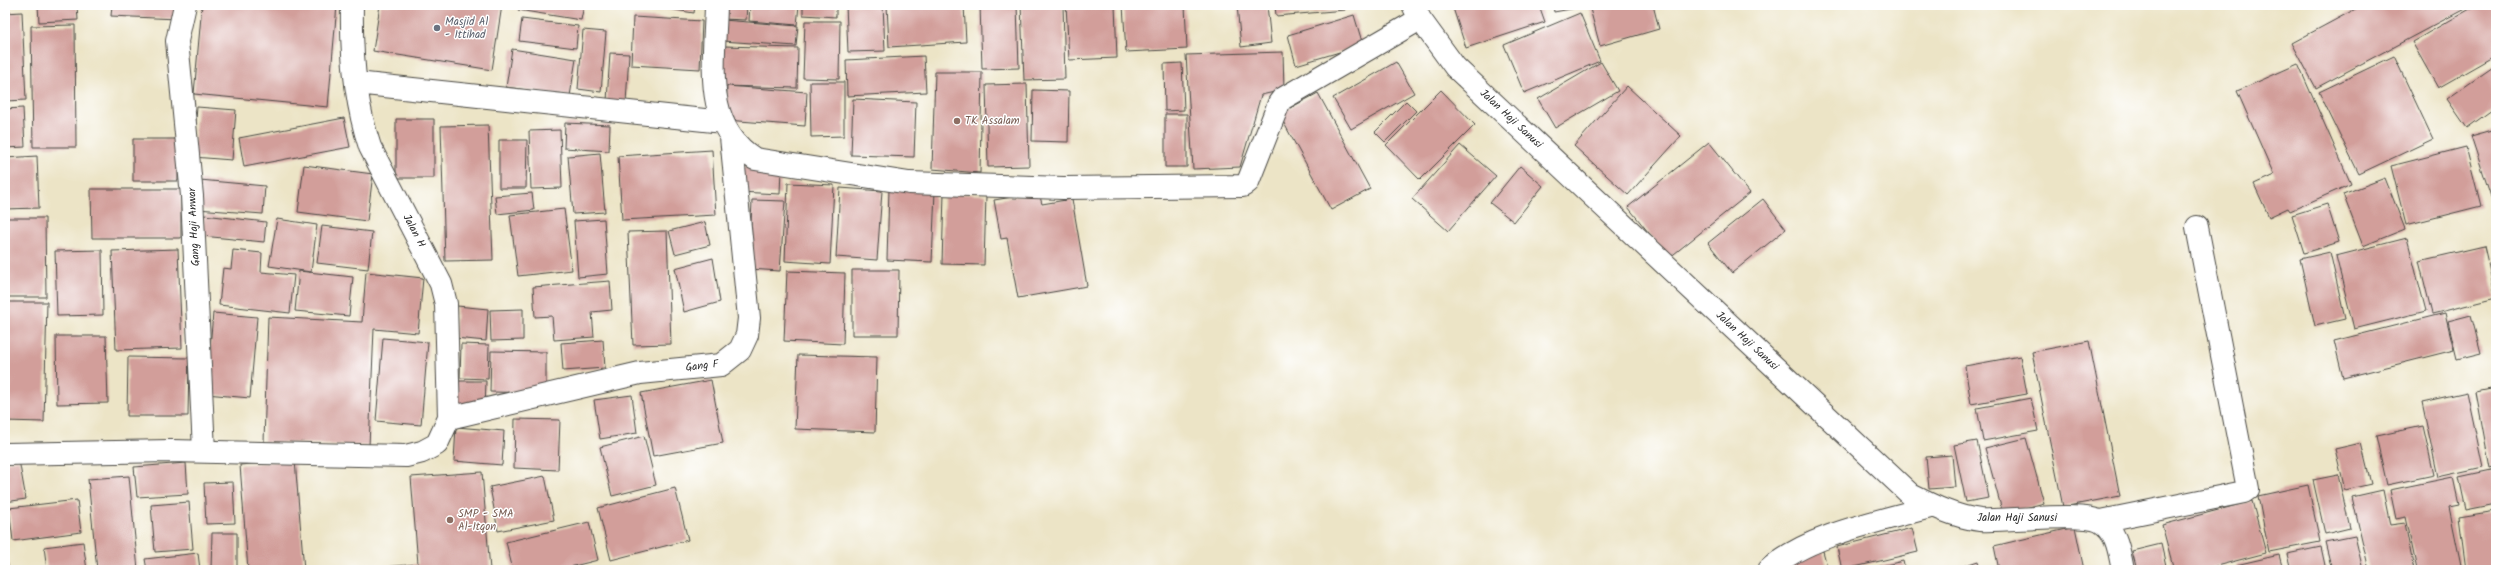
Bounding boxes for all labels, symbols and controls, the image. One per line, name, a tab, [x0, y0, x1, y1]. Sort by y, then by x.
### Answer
place label: Masjid Al - Ittihad	[445, 13, 489, 44]
marker: Masjid Al - Ittihad	[432, 23, 442, 33]
street label: Jalan Haji Sanusi	[1476, 85, 1547, 153]
place label: TK Assalam	[965, 112, 1020, 130]
marker: TK Assalam	[952, 116, 962, 126]
street label: Gang Haji Anwar	[183, 186, 205, 267]
street label: Jalan H	[398, 211, 430, 251]
street label: Jalan Haji Sanusi	[1712, 307, 1783, 375]
street label: Gang F	[684, 355, 721, 377]
place label: SMP - SMA Al-Itqon	[458, 505, 514, 536]
street label: Jalan Haji Sanusi	[1977, 509, 2058, 527]
marker: SMP - SMA Al-Itqon	[445, 515, 455, 525]

